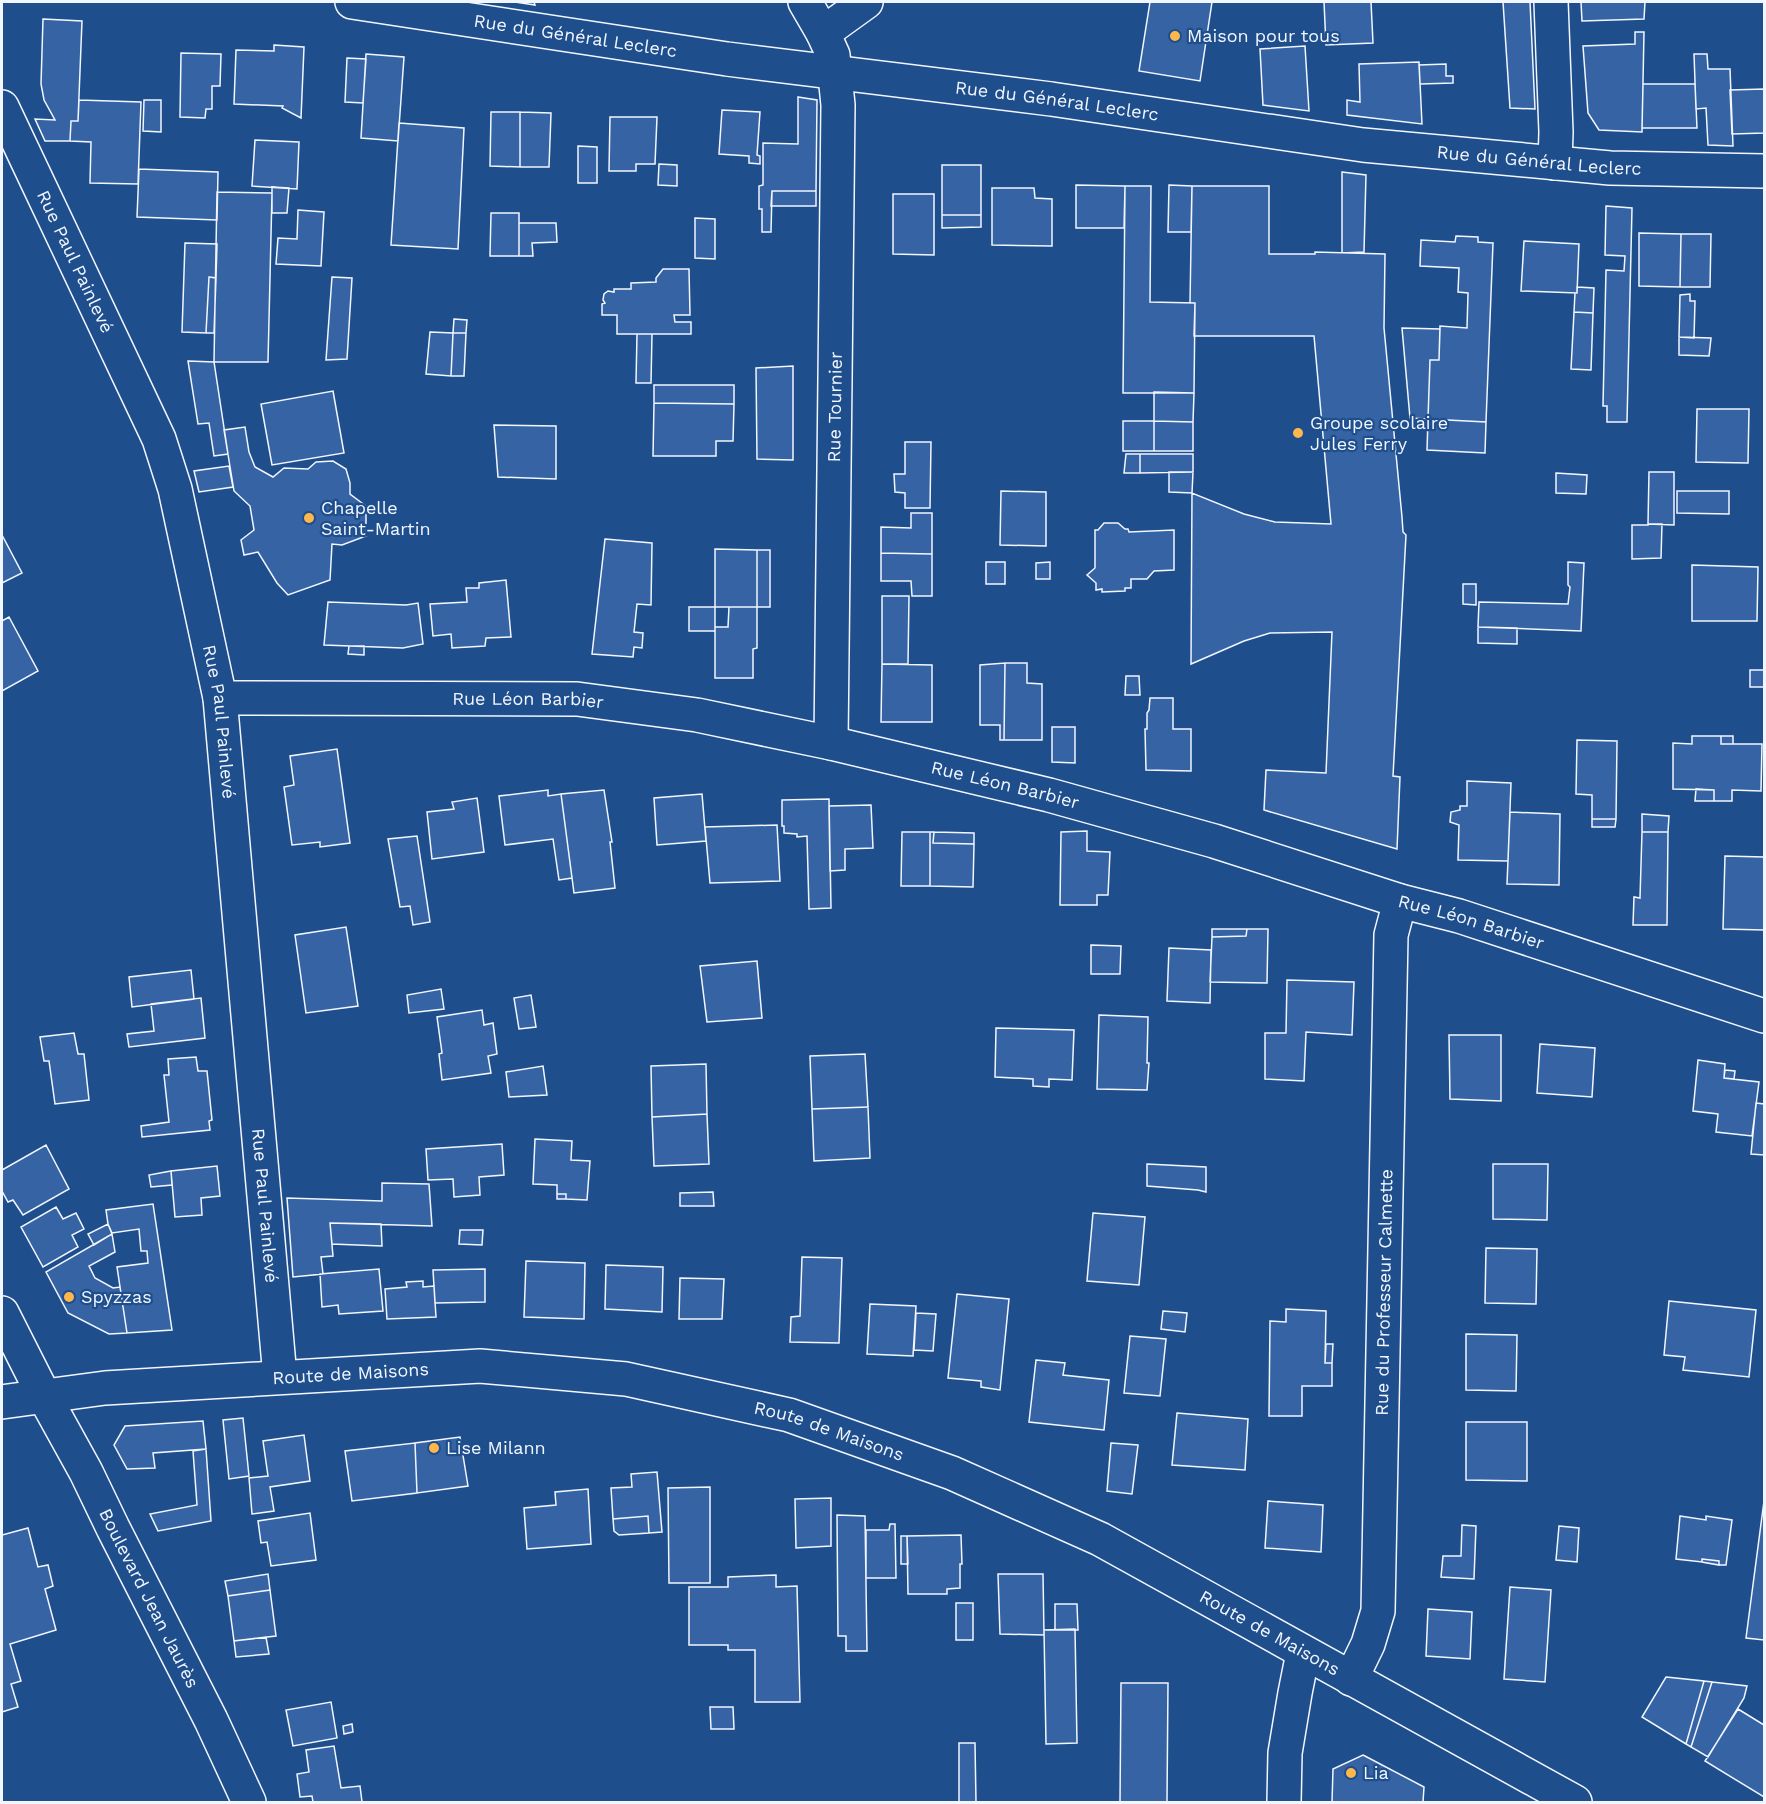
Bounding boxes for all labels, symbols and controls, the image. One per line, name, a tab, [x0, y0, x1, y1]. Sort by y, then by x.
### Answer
street label: Rue du Général Leclerc	[472, 10, 679, 61]
place label: Maison pour tous	[1187, 25, 1340, 46]
marker: Maison pour tous	[1168, 29, 1182, 43]
street label: Rue du Général Leclerc	[954, 76, 1160, 125]
street label: Rue du Général Leclerc	[1436, 141, 1642, 179]
street label: Rue Paul Painlevé	[33, 187, 118, 336]
street label: Rue Tournier	[823, 351, 846, 463]
place label: Groupe scolaire Jules Ferry	[1310, 412, 1448, 454]
marker: Groupe scolaire Jules Ferry	[1291, 426, 1305, 440]
place label: Chapelle Saint-Martin	[321, 497, 431, 539]
marker: Chapelle Saint-Martin	[302, 511, 316, 525]
street label: Rue Paul Painlevé	[199, 643, 240, 800]
street label: Rue Léon Barbier	[452, 688, 605, 712]
street label: Rue Léon Barbier	[929, 756, 1082, 813]
street label: Rue Léon Barbier	[1396, 890, 1547, 953]
street label: Rue Paul Painlevé	[248, 1127, 283, 1284]
street label: Rue du Professeur Calmette	[1371, 1169, 1397, 1416]
place label: Spyzzas	[81, 1286, 152, 1307]
marker: Spyzzas	[62, 1290, 76, 1304]
street label: Route de Maisons	[272, 1358, 429, 1388]
street label: Route de Maisons	[752, 1397, 907, 1465]
place label: Lise Milann	[446, 1437, 546, 1458]
marker: Lise Milann	[427, 1441, 441, 1455]
street label: Boulevard Jean Jaurès	[95, 1505, 204, 1691]
street label: Route de Maisons	[1196, 1585, 1343, 1680]
place label: Lia	[1363, 1762, 1389, 1783]
marker: Lia	[1344, 1766, 1358, 1780]

